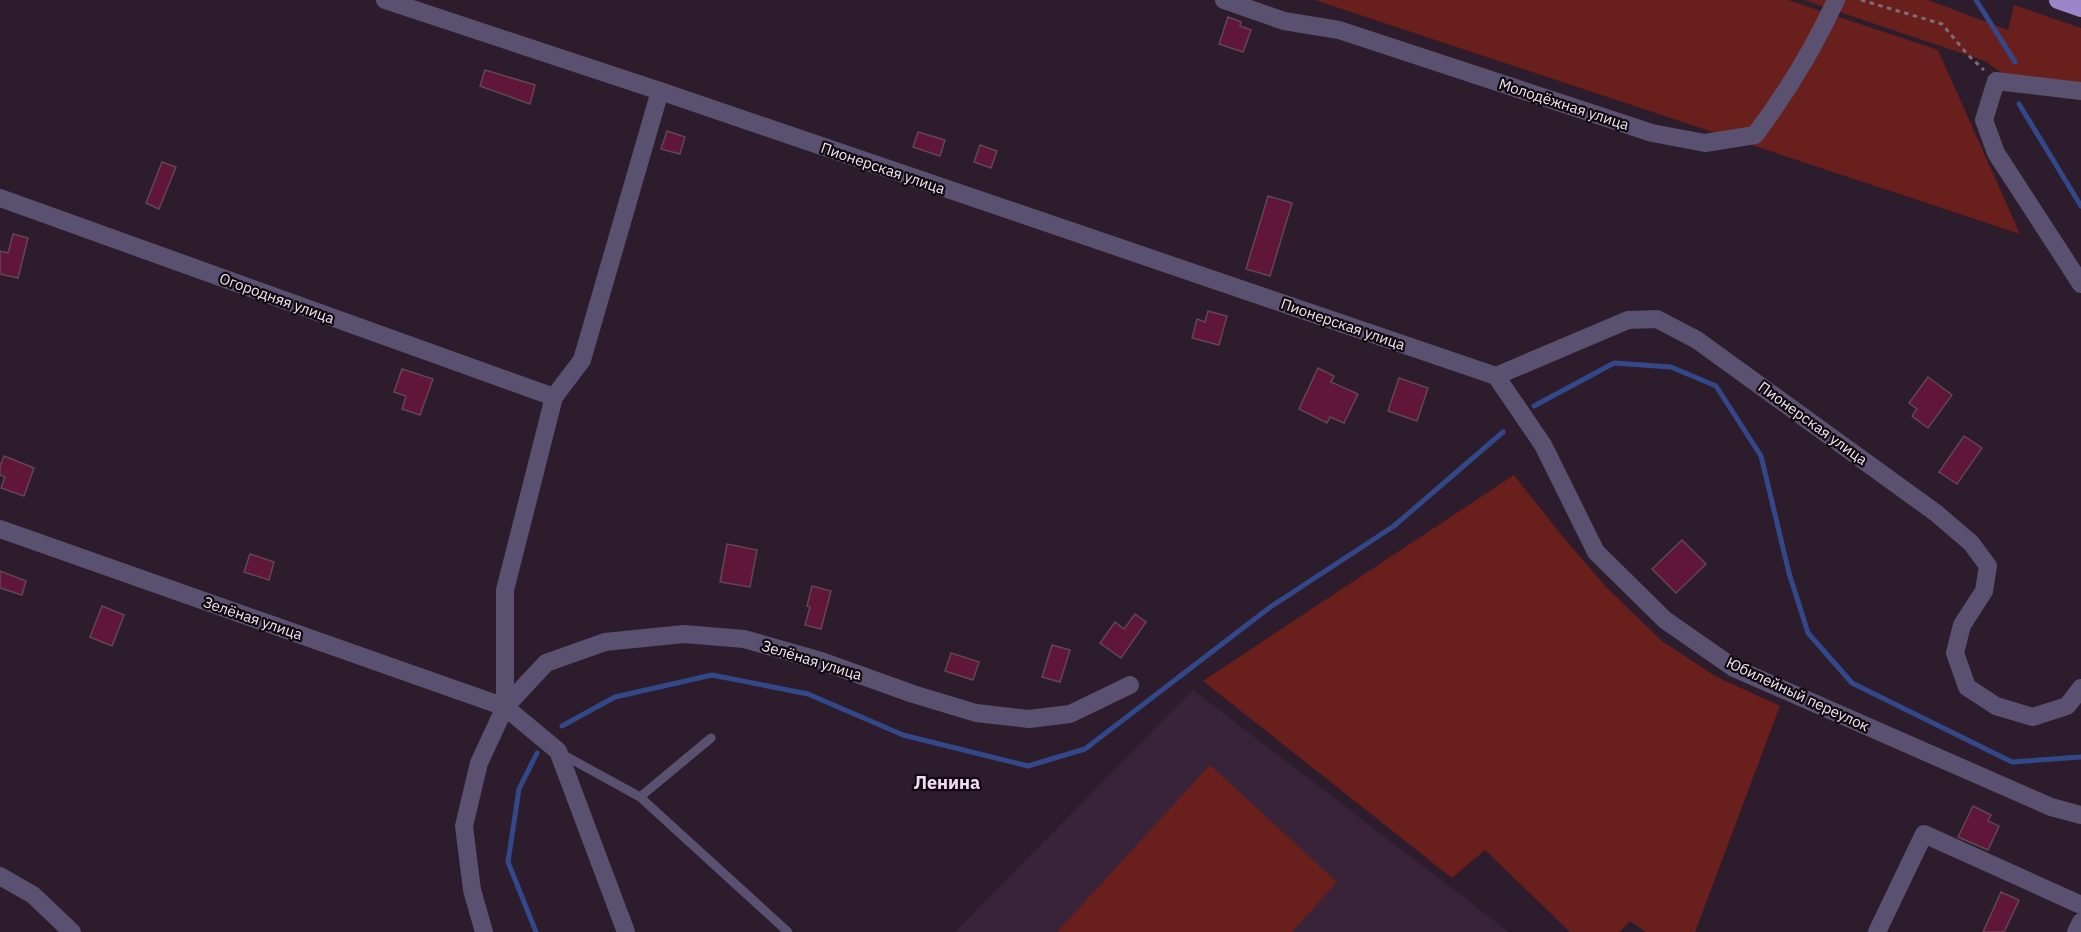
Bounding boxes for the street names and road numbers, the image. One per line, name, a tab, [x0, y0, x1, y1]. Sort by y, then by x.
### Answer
street label: Молодёжная улица	[1496, 74, 1632, 134]
street label: Пионерская улица	[818, 138, 948, 198]
street label: Огородняя улица	[217, 268, 337, 328]
street label: Пионерская улица	[1278, 294, 1408, 354]
street label: Пионерская улица	[1755, 377, 1871, 469]
street label: Зелёная улица	[201, 592, 305, 644]
street label: Зелёная улица	[760, 636, 864, 684]
street label: Юбилейный переулок	[1724, 653, 1872, 735]

